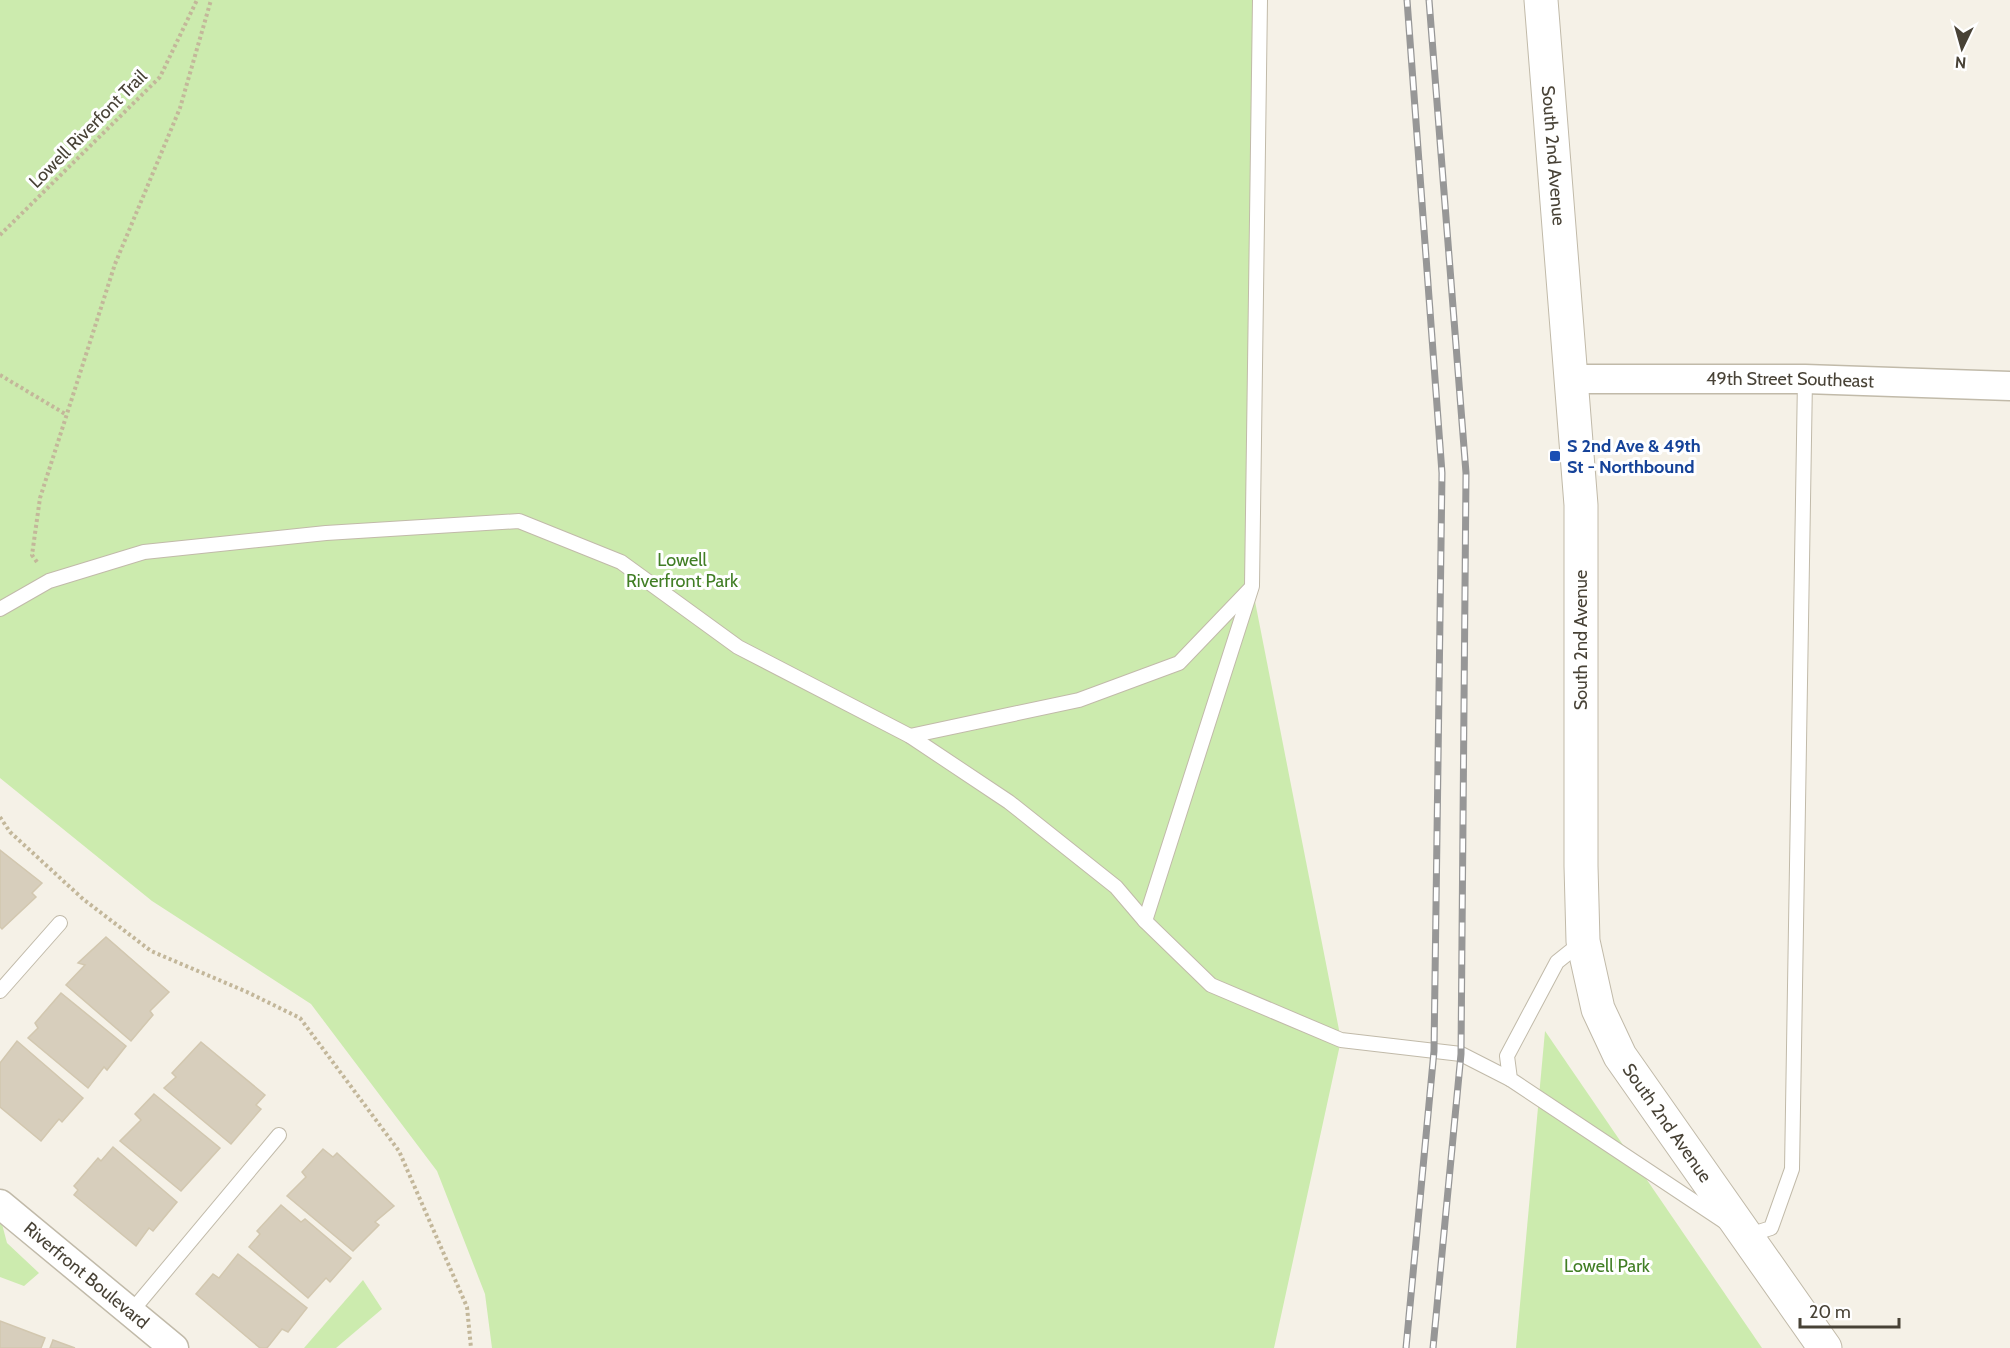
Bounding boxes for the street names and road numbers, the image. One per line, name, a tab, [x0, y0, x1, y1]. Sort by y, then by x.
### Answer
street label: Lowell Riverfont Trail	[25, 65, 152, 192]
street label: South 2nd Avenue	[1537, 85, 1570, 226]
street label: 49th Street Southeast	[1706, 368, 1874, 392]
street label: South 2nd Avenue	[1570, 570, 1592, 710]
street label: South 2nd Avenue	[1618, 1059, 1716, 1187]
street label: Riverfront Boulevard	[19, 1217, 153, 1334]

